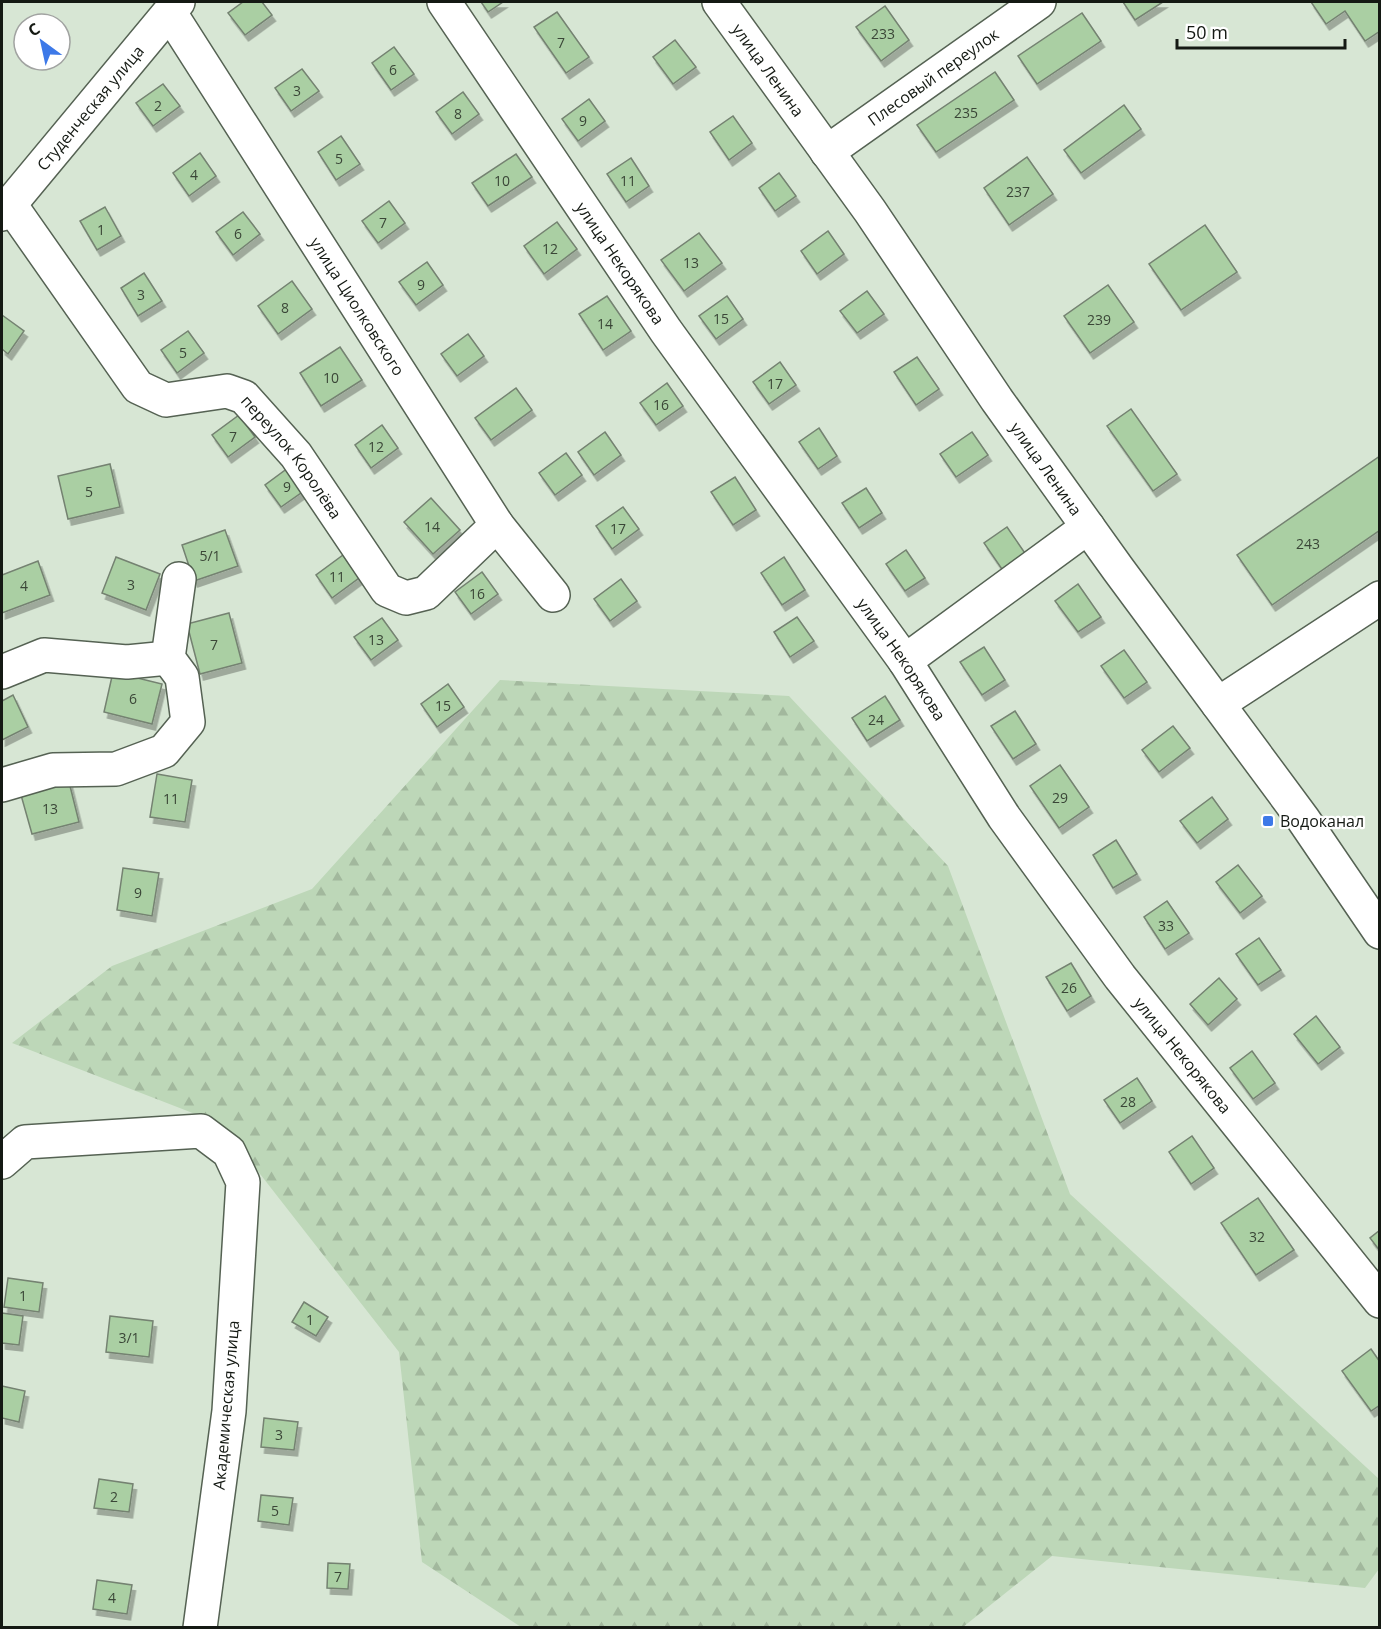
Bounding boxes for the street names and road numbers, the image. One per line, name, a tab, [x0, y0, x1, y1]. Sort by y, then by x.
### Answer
street label: улица Ленина	[727, 19, 809, 121]
street label: Плесовый переулок	[863, 23, 1004, 131]
street label: Студенческая улица	[32, 40, 149, 175]
street label: улица Некорякова	[571, 197, 670, 329]
street label: улица Циолковского	[305, 233, 410, 380]
street label: переулок Королёва	[236, 390, 347, 523]
street label: улица Ленина	[1005, 418, 1087, 520]
street label: улица Некорякова	[852, 594, 951, 725]
street label: улица Некорякова	[1129, 992, 1236, 1118]
street label: Академическая улица	[208, 1319, 244, 1491]

